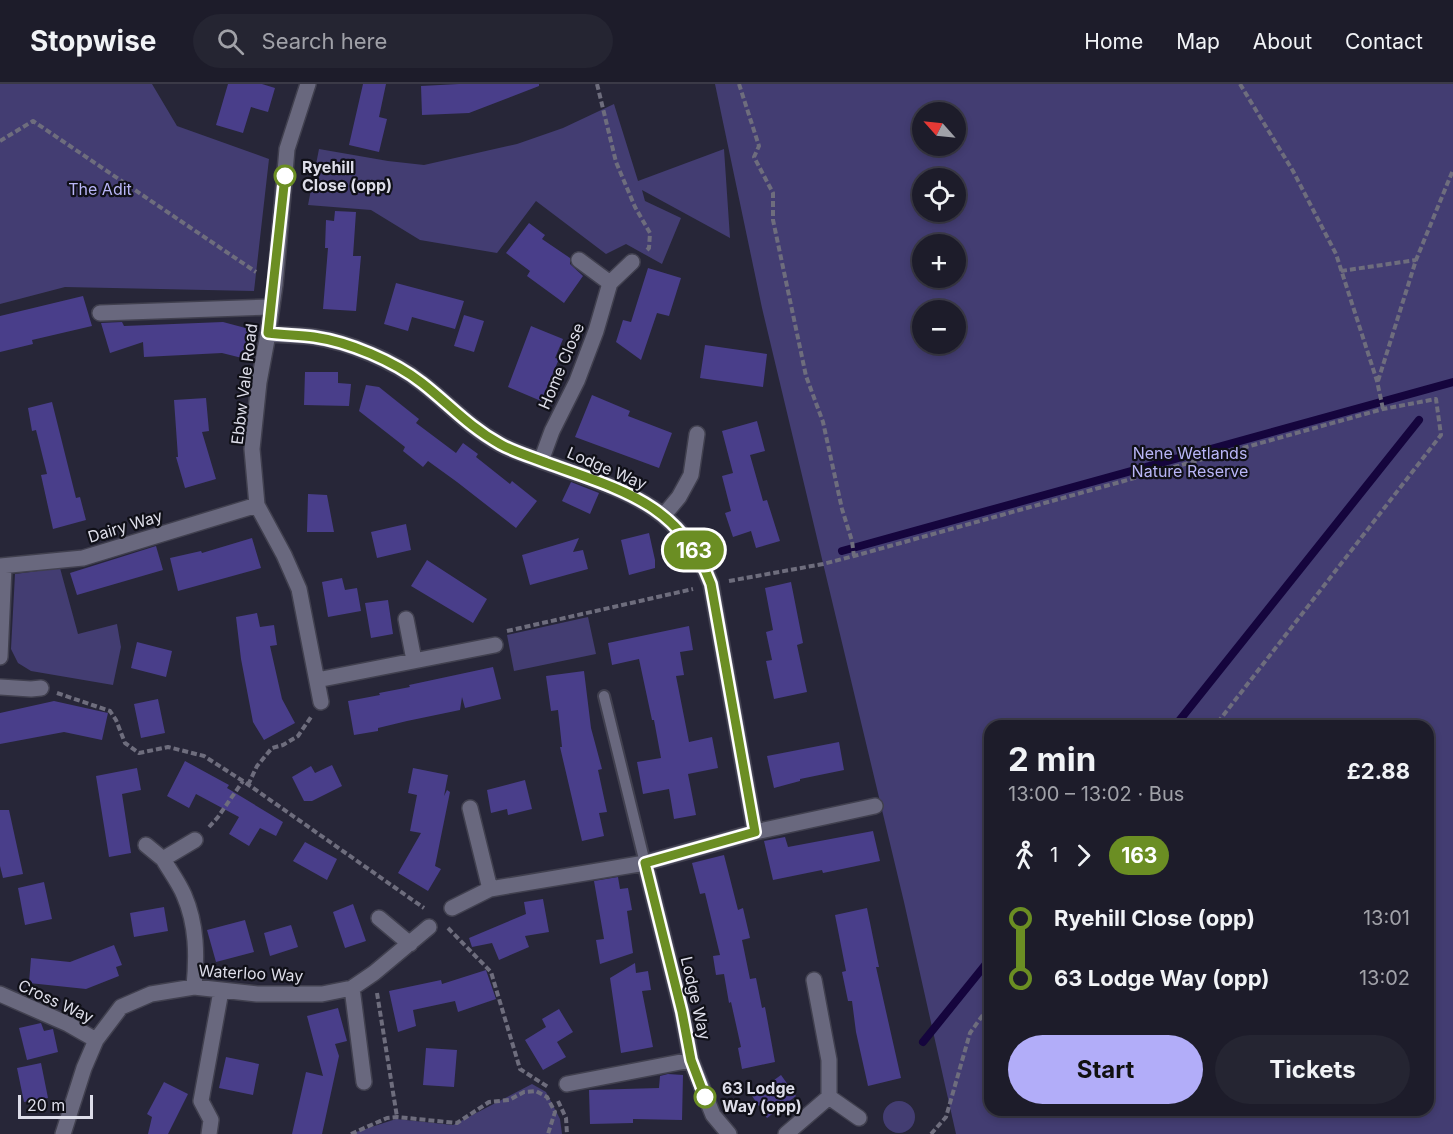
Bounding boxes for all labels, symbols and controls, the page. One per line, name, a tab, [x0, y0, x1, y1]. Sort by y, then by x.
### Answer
search box	[193, 14, 613, 68]
text: Stopwise	[30, 24, 157, 58]
icon: search	[214, 25, 247, 58]
text: Search here	[262, 28, 387, 54]
text: Home	[1084, 29, 1143, 54]
text: Map	[1176, 29, 1220, 54]
text: About	[1253, 29, 1312, 54]
text: Contact	[1345, 29, 1423, 54]
north arrow	[912, 102, 966, 156]
map controls	[912, 102, 966, 354]
place label: Ryehill Close (opp)	[302, 157, 392, 195]
marker: Ryehill Close (opp)	[274, 165, 296, 187]
button: locate	[912, 168, 966, 222]
park label: The Adit	[68, 179, 132, 199]
button: +	[912, 234, 966, 288]
button: −	[912, 300, 966, 354]
street label: Home Close	[534, 320, 588, 412]
street label: Ebbw Vale Road	[227, 322, 261, 446]
street label: Lodge Way	[564, 442, 650, 494]
park label: Nene Wetlands Nature Reserve	[1132, 443, 1248, 481]
street label: Dairy Way	[85, 505, 165, 547]
line badge: 163	[660, 530, 728, 570]
text: 163	[676, 538, 712, 563]
text: 2 min	[1008, 739, 1096, 779]
text: £2.88	[1347, 758, 1410, 784]
text: 13:00 – 13:02 · Bus	[1008, 782, 1184, 806]
icon: walk	[1008, 839, 1041, 872]
icon: forward	[1067, 839, 1100, 872]
text: 1	[1050, 843, 1058, 867]
text: 163	[1121, 843, 1157, 868]
text: Ryehill Close (opp)	[1054, 905, 1255, 931]
text: 13:01	[1363, 906, 1410, 930]
street label: Lodge Way	[677, 954, 715, 1042]
street label: Waterloo Way	[198, 960, 304, 986]
text: 63 Lodge Way (opp)	[1054, 965, 1270, 991]
text: 13:02	[1359, 966, 1410, 990]
street label: Cross Way	[15, 975, 97, 1027]
button: Start	[1008, 1035, 1203, 1104]
button: Tickets	[1215, 1035, 1410, 1104]
place label: 63 Lodge Way (opp)	[722, 1078, 802, 1116]
marker: 63 Lodge Way (opp)	[694, 1086, 716, 1108]
scale bar	[18, 1092, 93, 1120]
text: 20 m	[27, 1095, 65, 1115]

